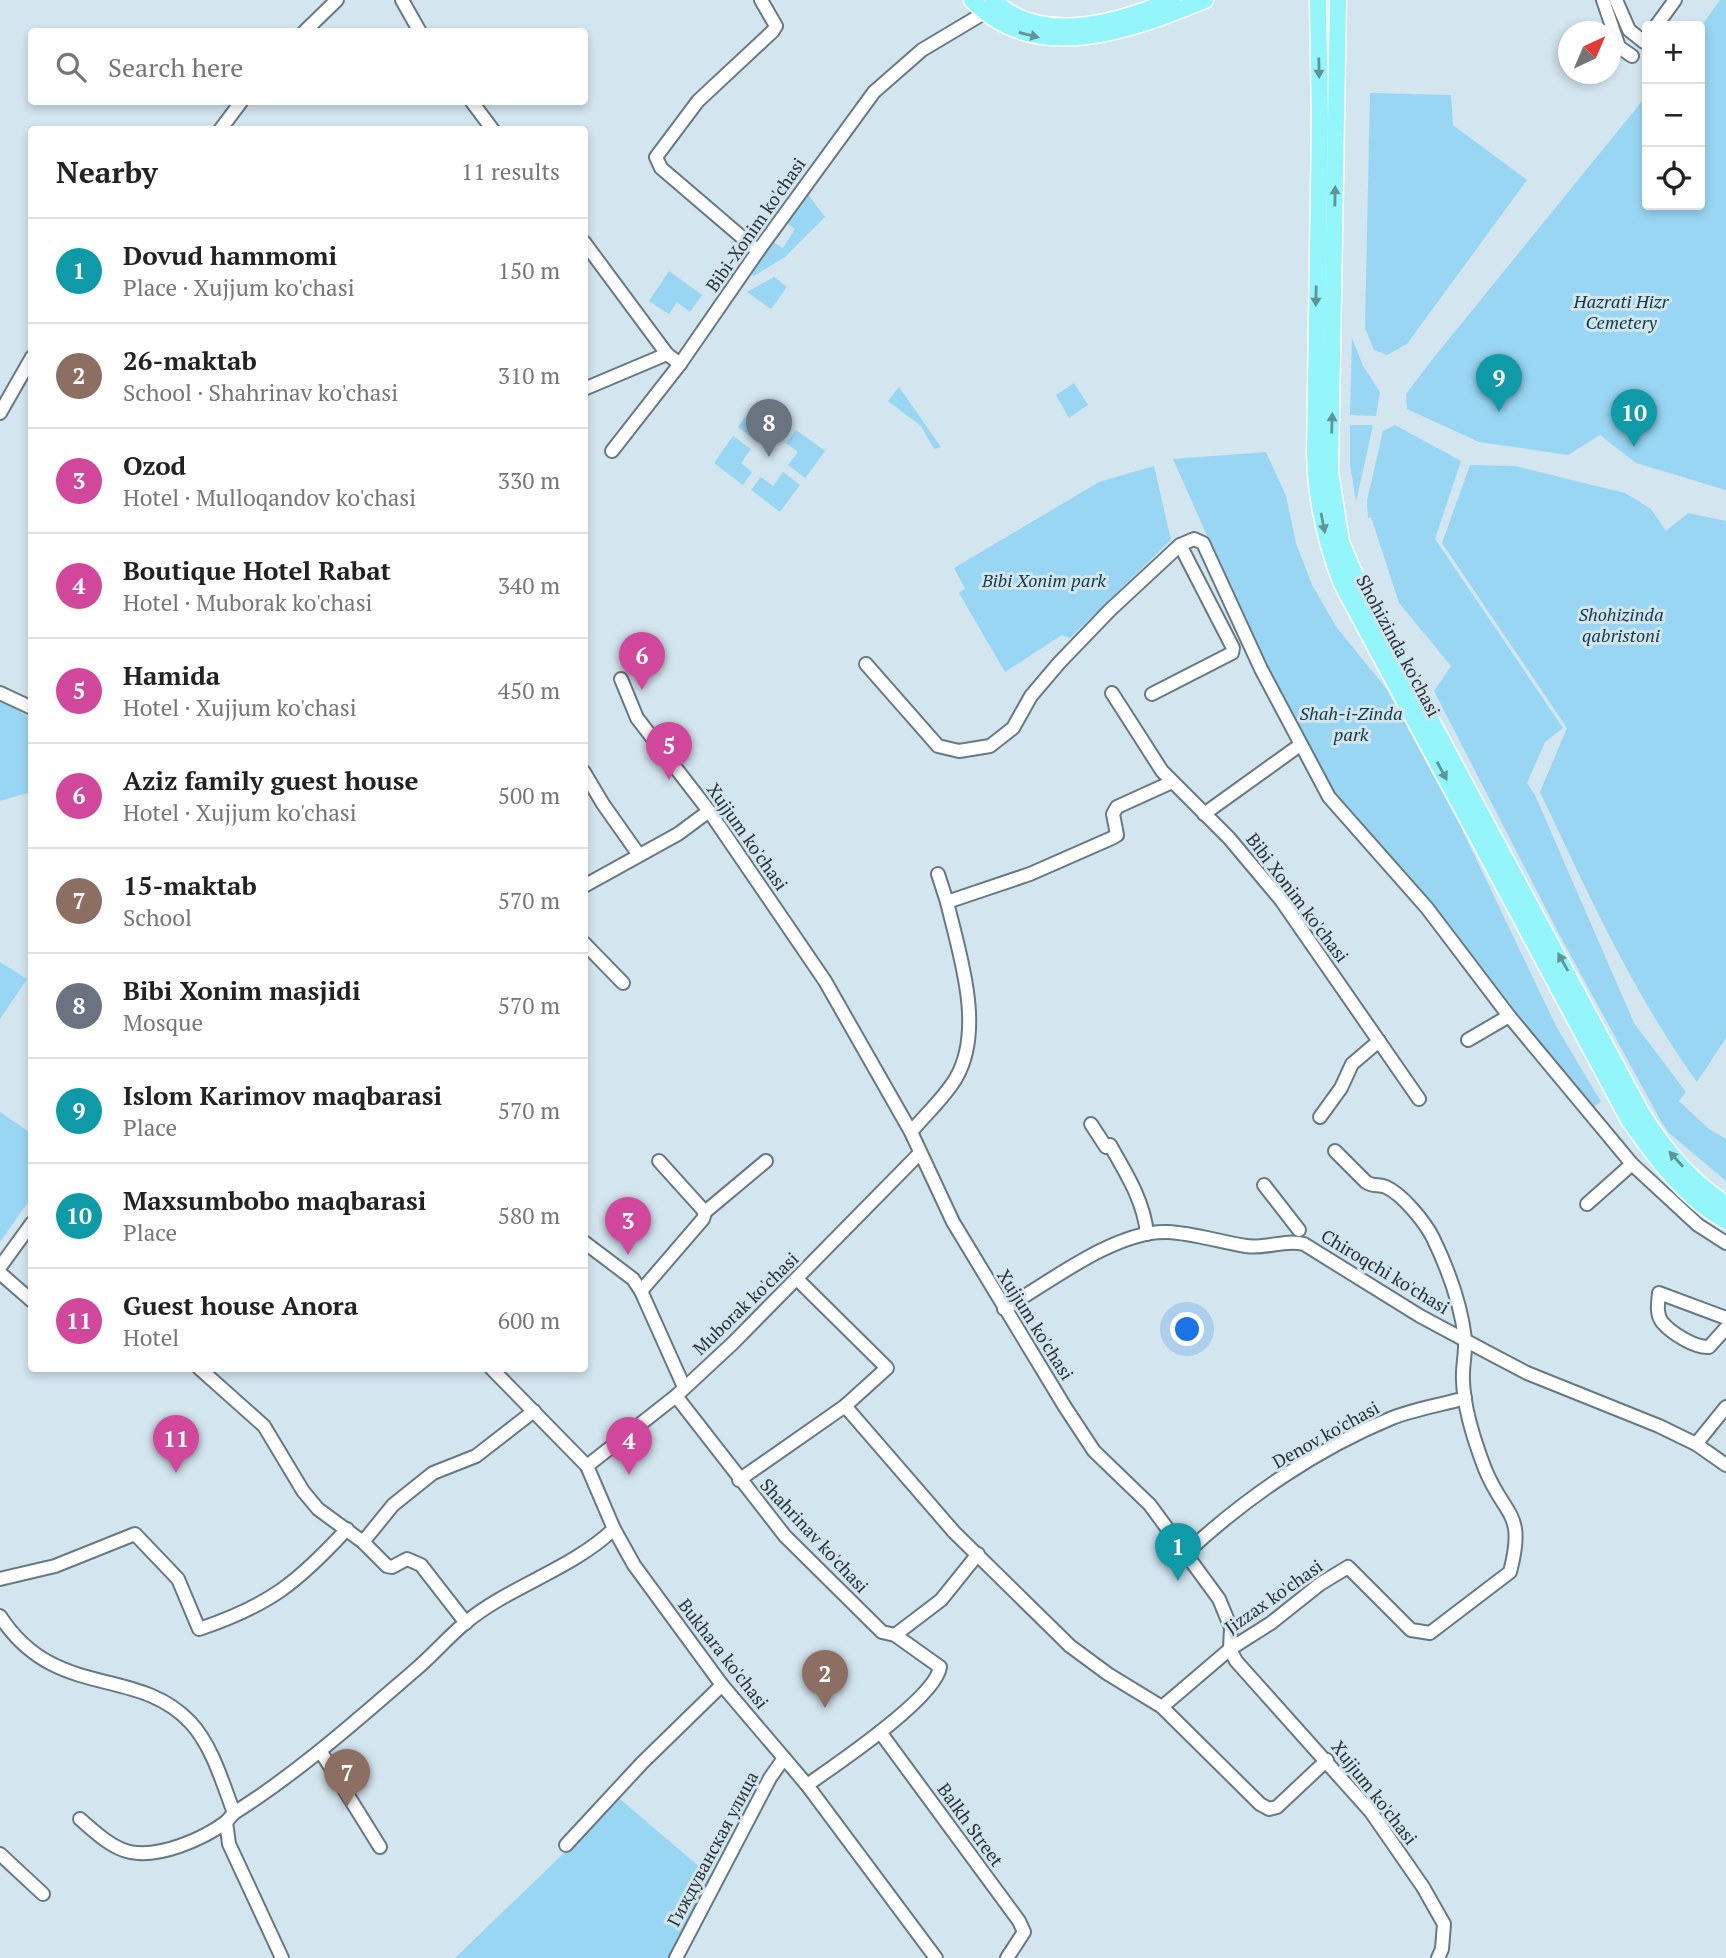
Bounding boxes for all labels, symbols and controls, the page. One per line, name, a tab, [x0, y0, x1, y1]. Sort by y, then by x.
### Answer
north arrow	[1558, 21, 1621, 84]
map controls	[1642, 21, 1705, 210]
button: +	[1642, 21, 1705, 84]
search box	[28, 28, 588, 105]
one-way arrow	[1018, 30, 1040, 41]
icon: search	[52, 48, 90, 86]
text: Search here	[108, 50, 243, 84]
one-way arrow	[1313, 57, 1325, 79]
button: −	[1642, 84, 1705, 147]
button: locate	[1642, 147, 1705, 210]
text: Nearby	[56, 152, 158, 192]
street label: Bibi-Xonim ko'chasi	[700, 153, 810, 296]
text: 11 results	[461, 156, 560, 187]
one-way arrow	[1329, 184, 1341, 206]
text: Dovud hammomi	[123, 238, 337, 272]
text: 1	[73, 255, 86, 286]
text: 150 m	[498, 255, 560, 286]
text: Place · Xujjum ko'chasi	[123, 272, 355, 303]
one-way arrow	[1311, 285, 1322, 307]
park label: Hazrati Hizr Cemetery	[1572, 289, 1670, 334]
text: 26-maktab	[123, 343, 257, 377]
pin: 9	[1476, 354, 1522, 412]
text: 2	[73, 360, 86, 391]
text: 310 m	[498, 360, 560, 391]
text: School · Shahrinav ko'chasi	[123, 377, 398, 408]
pin: 10	[1611, 389, 1657, 447]
pin: 8	[746, 399, 792, 457]
one-way arrow	[1326, 412, 1338, 434]
text: Ozod	[123, 448, 186, 482]
text: 3	[73, 465, 86, 496]
text: 330 m	[498, 465, 560, 496]
text: Hotel · Mulloqandov ko'chasi	[123, 482, 416, 513]
one-way arrow	[1317, 512, 1328, 534]
text: Boutique Hotel Rabat	[123, 553, 391, 587]
park label: Bibi Xonim park	[981, 568, 1106, 592]
text: 4	[73, 570, 86, 601]
text: 340 m	[498, 570, 560, 601]
street label: Shohizinda ko'chasi	[1351, 570, 1446, 721]
text: Hotel · Muborak ko'chasi	[123, 587, 373, 618]
park label: Shohizinda qabristoni	[1578, 602, 1664, 647]
pin: 6	[619, 632, 665, 690]
text: Hamida	[123, 658, 220, 692]
text: 5	[73, 675, 86, 706]
text: 450 m	[498, 675, 560, 706]
text: Hotel · Xujjum ko'chasi	[123, 692, 357, 723]
park label: Shah-i-Zinda park	[1299, 701, 1403, 746]
pin: 5	[646, 722, 692, 780]
one-way arrow	[1436, 761, 1448, 780]
text: Aziz family guest house	[123, 763, 418, 797]
street label: Xujjum ko'chasi	[702, 778, 794, 895]
text: 6	[73, 780, 86, 811]
text: 500 m	[498, 780, 560, 811]
text: Hotel · Xujjum ko'chasi	[123, 797, 357, 828]
street label: Bibi Xonim ko'chasi	[1241, 828, 1354, 967]
text: 15-maktab	[123, 868, 257, 902]
text: 7	[73, 885, 86, 916]
text: 570 m	[498, 885, 560, 916]
text: School	[123, 902, 192, 933]
one-way arrow	[1557, 952, 1569, 972]
text: Bibi Xonim masjidi	[123, 973, 361, 1007]
text: 8	[73, 990, 86, 1021]
text: 570 m	[498, 990, 560, 1021]
text: Mosque	[123, 1007, 203, 1038]
text: Islom Karimov maqbarasi	[123, 1078, 442, 1112]
text: 9	[73, 1095, 86, 1126]
text: 570 m	[498, 1095, 560, 1126]
text: Place	[123, 1112, 177, 1143]
one-way arrow	[1668, 1151, 1684, 1168]
text: Maxsumbobo maqbarasi	[123, 1183, 426, 1217]
pin: 3	[605, 1197, 651, 1255]
text: 10	[66, 1200, 92, 1231]
text: 580 m	[498, 1200, 560, 1231]
text: Place	[123, 1217, 177, 1248]
street label: Chiroqchi ko'chasi	[1317, 1223, 1454, 1319]
street label: Muborak ko'chasi	[687, 1247, 803, 1360]
street label: Xujjum ko'chasi	[992, 1265, 1079, 1384]
text: Guest house Anora	[123, 1288, 358, 1322]
text: 11	[66, 1305, 92, 1336]
text: 600 m	[498, 1305, 560, 1336]
your location	[1170, 1312, 1204, 1346]
text: Hotel	[123, 1322, 179, 1353]
street label: Denov ko'chasi	[1268, 1395, 1383, 1473]
pin: 11	[153, 1415, 199, 1473]
pin: 4	[606, 1417, 652, 1475]
street label: Shahrinav ko'chasi	[755, 1473, 874, 1598]
pin: 1	[1155, 1523, 1201, 1581]
street label: Jizzax ko'chasi	[1220, 1554, 1327, 1639]
street label: Bukhara ko'chasi	[673, 1593, 774, 1713]
pin: 2	[802, 1650, 848, 1708]
street label: Xujjum ko'chasi	[1327, 1735, 1423, 1849]
pin: 7	[324, 1749, 370, 1807]
street label: Гиждуванская улица	[661, 1767, 763, 1930]
street label: Balkh Street	[932, 1778, 1009, 1871]

